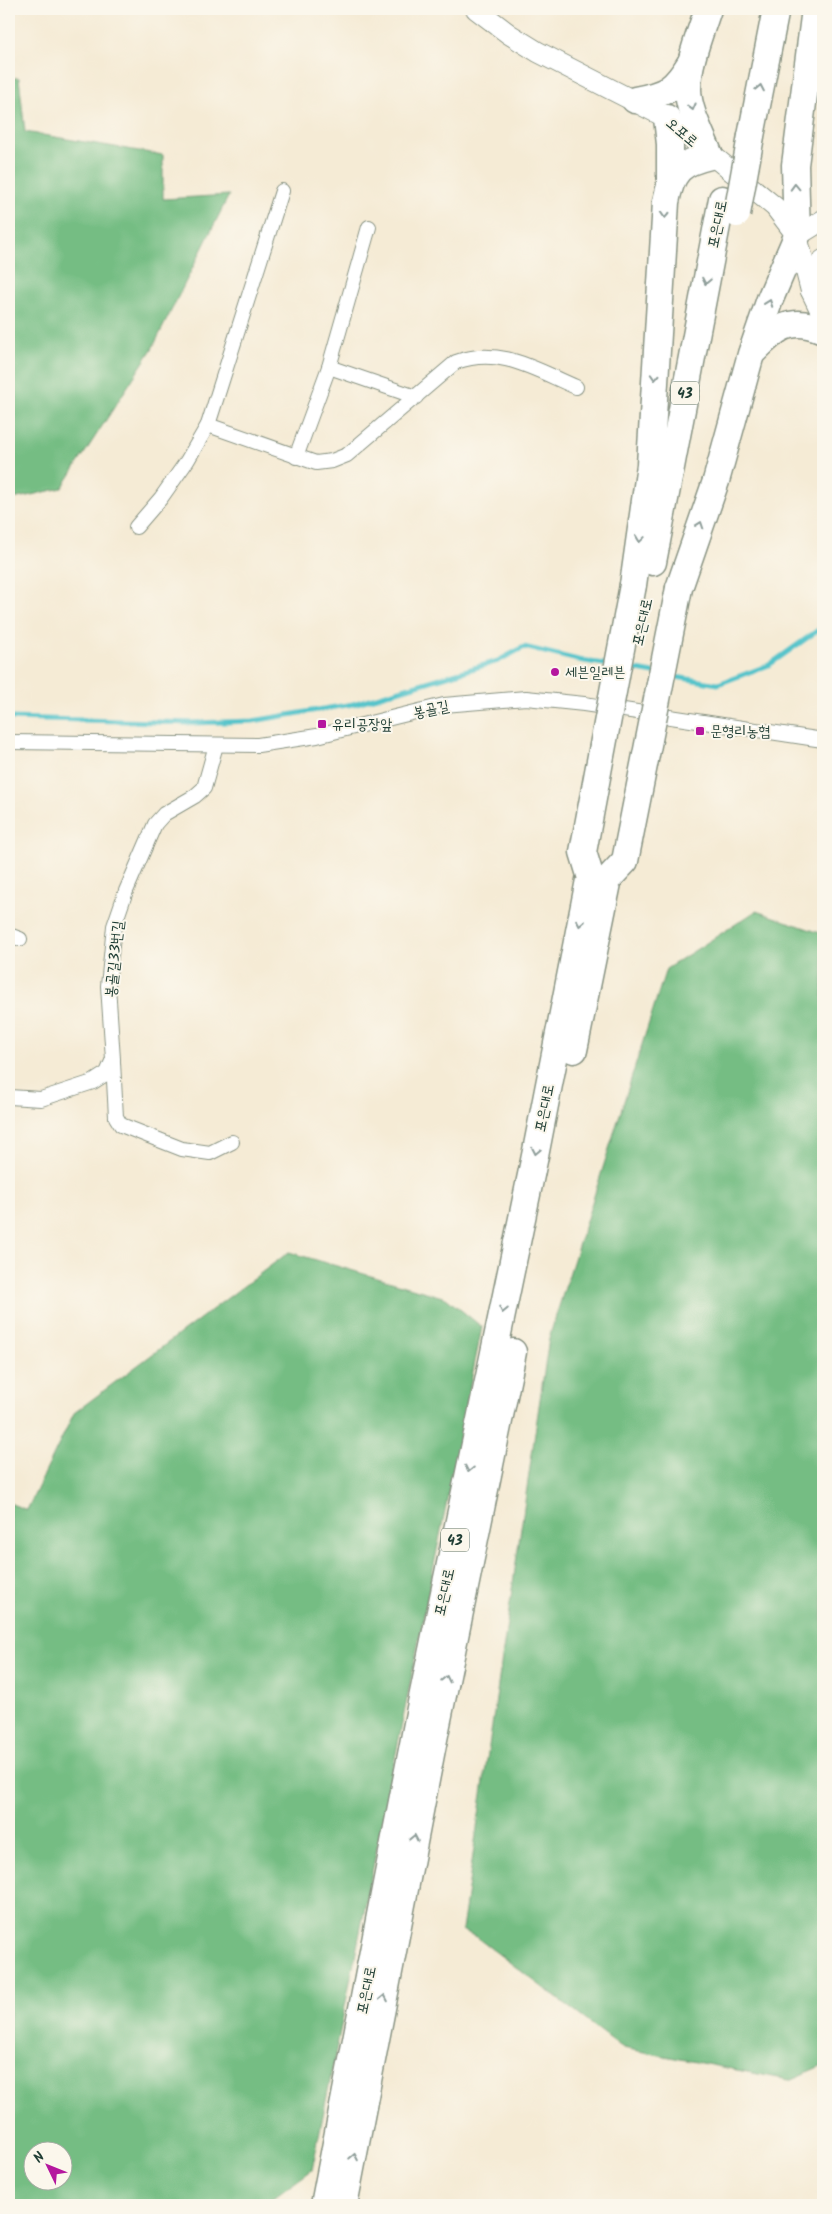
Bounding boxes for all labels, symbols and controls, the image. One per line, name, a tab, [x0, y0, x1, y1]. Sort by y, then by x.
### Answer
one-way arrow	[754, 84, 765, 93]
one-way arrow	[687, 102, 697, 110]
street label: 오포로	[660, 112, 703, 154]
one-way arrow	[790, 183, 800, 190]
street label: 포은대로	[702, 198, 734, 250]
one-way arrow	[660, 211, 671, 219]
one-way arrow	[701, 277, 712, 285]
one-way arrow	[763, 299, 773, 307]
one-way arrow	[650, 373, 661, 381]
road number: 43	[671, 382, 699, 404]
one-way arrow	[694, 521, 704, 529]
one-way arrow	[635, 534, 645, 543]
street label: 포은대로	[626, 596, 660, 648]
place label: 세븐일레븐	[565, 661, 625, 685]
marker: 세븐일레븐	[549, 666, 561, 678]
street label: 봉골길	[411, 694, 451, 725]
place label: 유리공장앞	[332, 713, 392, 737]
marker: 유리공장앞	[316, 718, 328, 730]
place label: 문형리농협	[710, 720, 770, 744]
marker: 문형리농협	[694, 725, 706, 737]
street label: 봉골길33번길	[99, 919, 131, 999]
one-way arrow	[576, 919, 586, 927]
street label: 포은대로	[529, 1082, 561, 1134]
one-way arrow	[531, 1147, 542, 1156]
one-way arrow	[498, 1306, 509, 1315]
one-way arrow	[465, 1465, 475, 1474]
road number: 43	[441, 1528, 469, 1552]
street label: 포은대로	[428, 1566, 462, 1618]
one-way arrow	[440, 1674, 451, 1683]
one-way arrow	[409, 1834, 419, 1843]
street label: 포은대로	[351, 1964, 383, 2016]
one-way arrow	[378, 1993, 389, 2002]
north arrow	[22, 2142, 72, 2192]
text: N	[28, 2147, 50, 2169]
one-way arrow	[348, 2153, 358, 2162]

